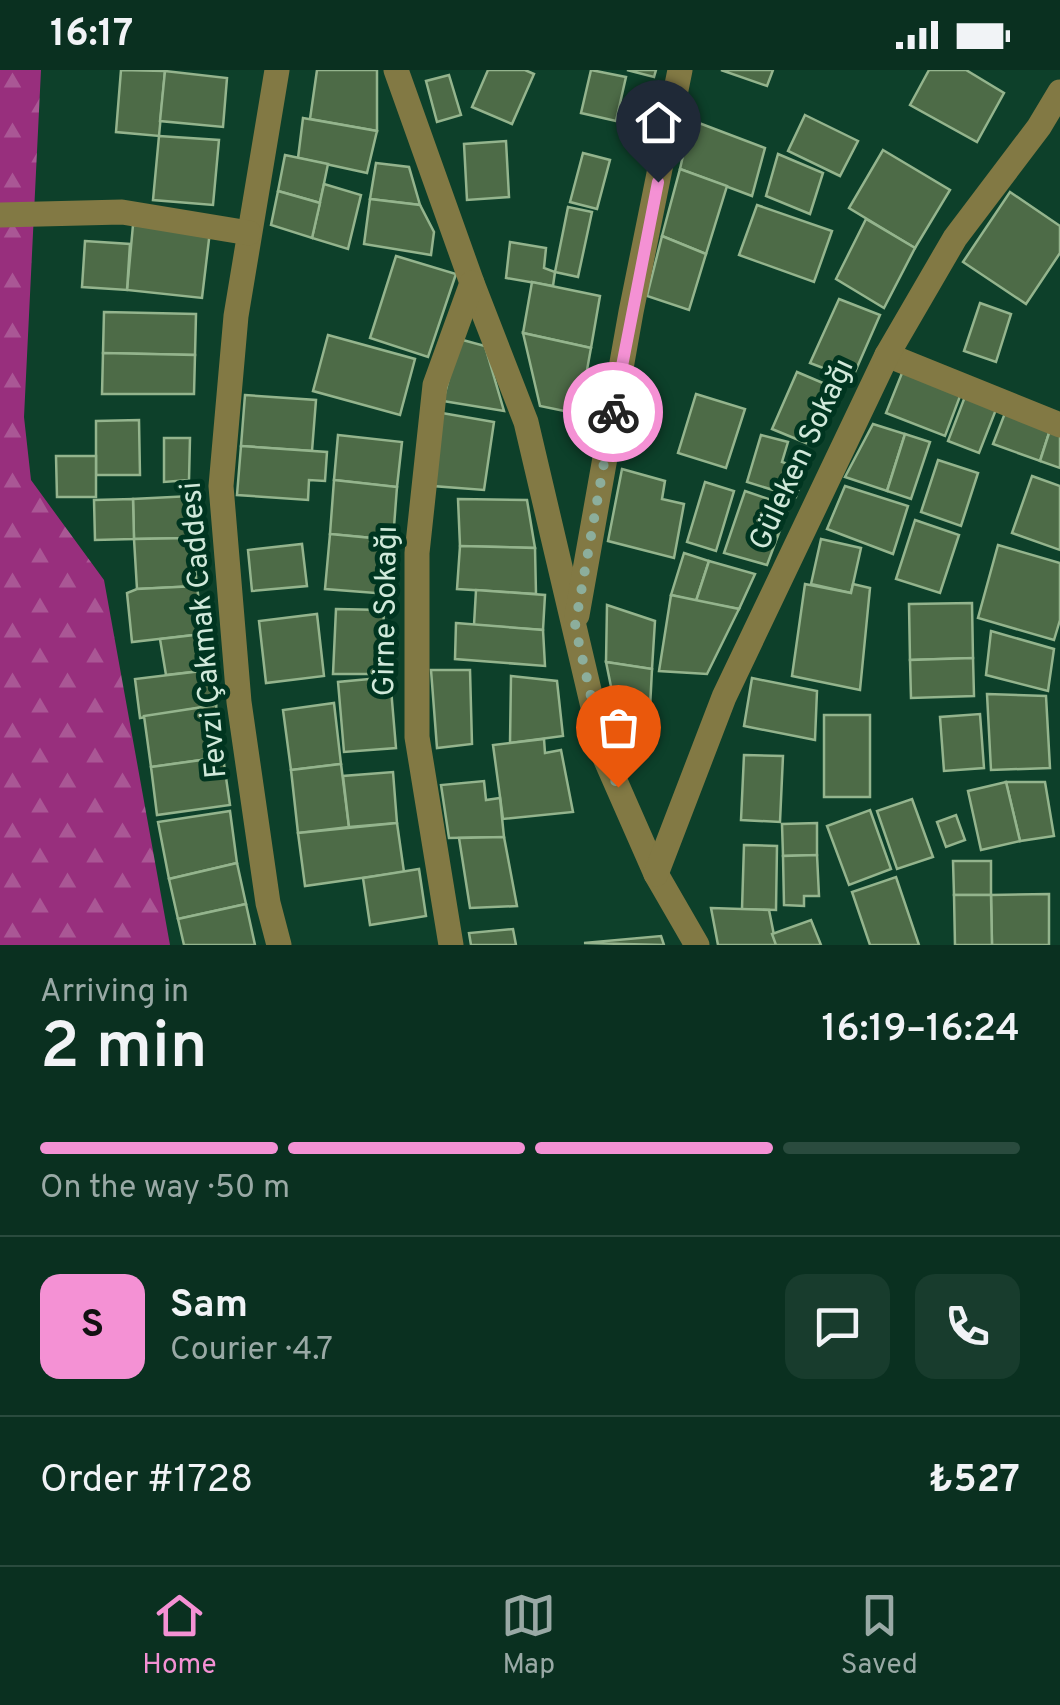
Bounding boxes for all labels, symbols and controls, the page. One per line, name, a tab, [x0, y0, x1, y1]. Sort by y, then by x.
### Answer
text: 16:17	[50, 11, 133, 60]
pin	[616, 80, 701, 183]
icon: home	[631, 95, 686, 150]
street label: Güleken Sokağı	[742, 353, 864, 557]
courier	[563, 362, 663, 462]
icon: bike	[586, 385, 641, 440]
street label: Fevzi Çakmak Caddesi	[174, 480, 236, 780]
street label: Girne Sokağı	[367, 525, 407, 697]
pin	[576, 685, 661, 788]
icon: bag	[591, 700, 646, 755]
text: Arriving in	[40, 973, 189, 1013]
text: 16:19–16:24	[822, 1006, 1020, 1055]
text: 2 min	[40, 1009, 208, 1091]
text: On the way · 50 m	[40, 1169, 290, 1209]
button: chat	[785, 1274, 890, 1379]
button: phone	[915, 1274, 1020, 1379]
text: Sam	[170, 1282, 248, 1331]
text: S	[81, 1302, 104, 1351]
text: Courier · 4.7	[170, 1331, 333, 1371]
text: Order #1728	[40, 1457, 253, 1506]
text: ₺527	[929, 1457, 1020, 1506]
tab: Home	[142, 1588, 217, 1684]
tab: Map	[501, 1588, 556, 1684]
tab: Saved	[841, 1588, 918, 1684]

